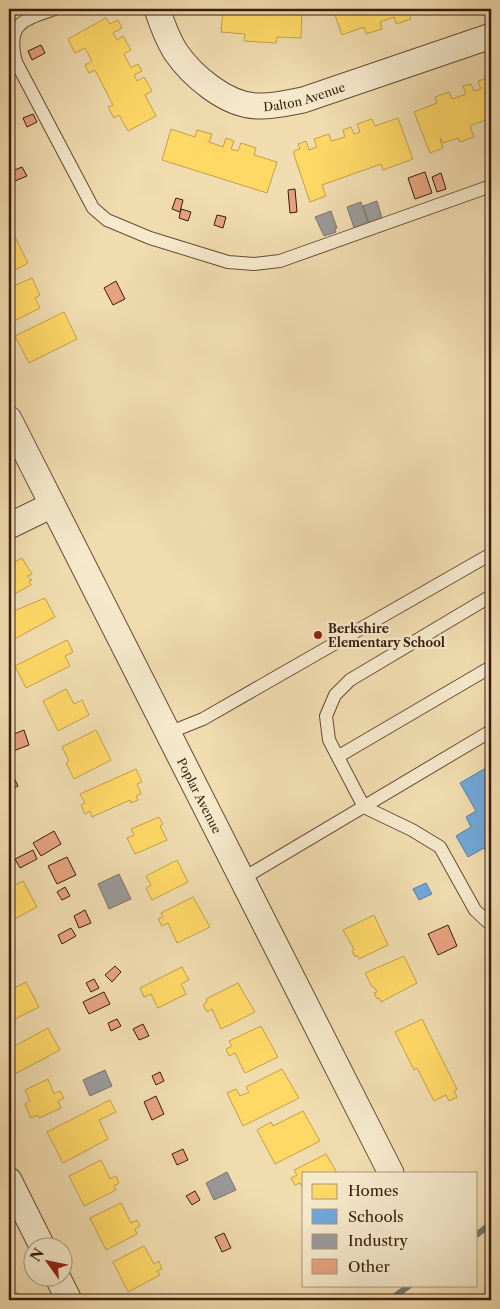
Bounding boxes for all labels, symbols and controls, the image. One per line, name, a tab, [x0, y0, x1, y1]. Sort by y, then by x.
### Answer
street label: Dalton Avenue	[263, 79, 347, 114]
place label: Berkshire Elementary School	[328, 621, 445, 650]
marker: Berkshire Elementary School	[312, 629, 324, 641]
street label: Poplar Avenue	[174, 755, 225, 836]
legend	[302, 1172, 478, 1286]
text: Homes	[348, 1181, 399, 1200]
text: Schools	[348, 1207, 404, 1226]
text: Industry	[348, 1231, 408, 1250]
north arrow	[22, 1236, 72, 1286]
text: N	[26, 1245, 48, 1265]
text: Other	[348, 1257, 391, 1276]

